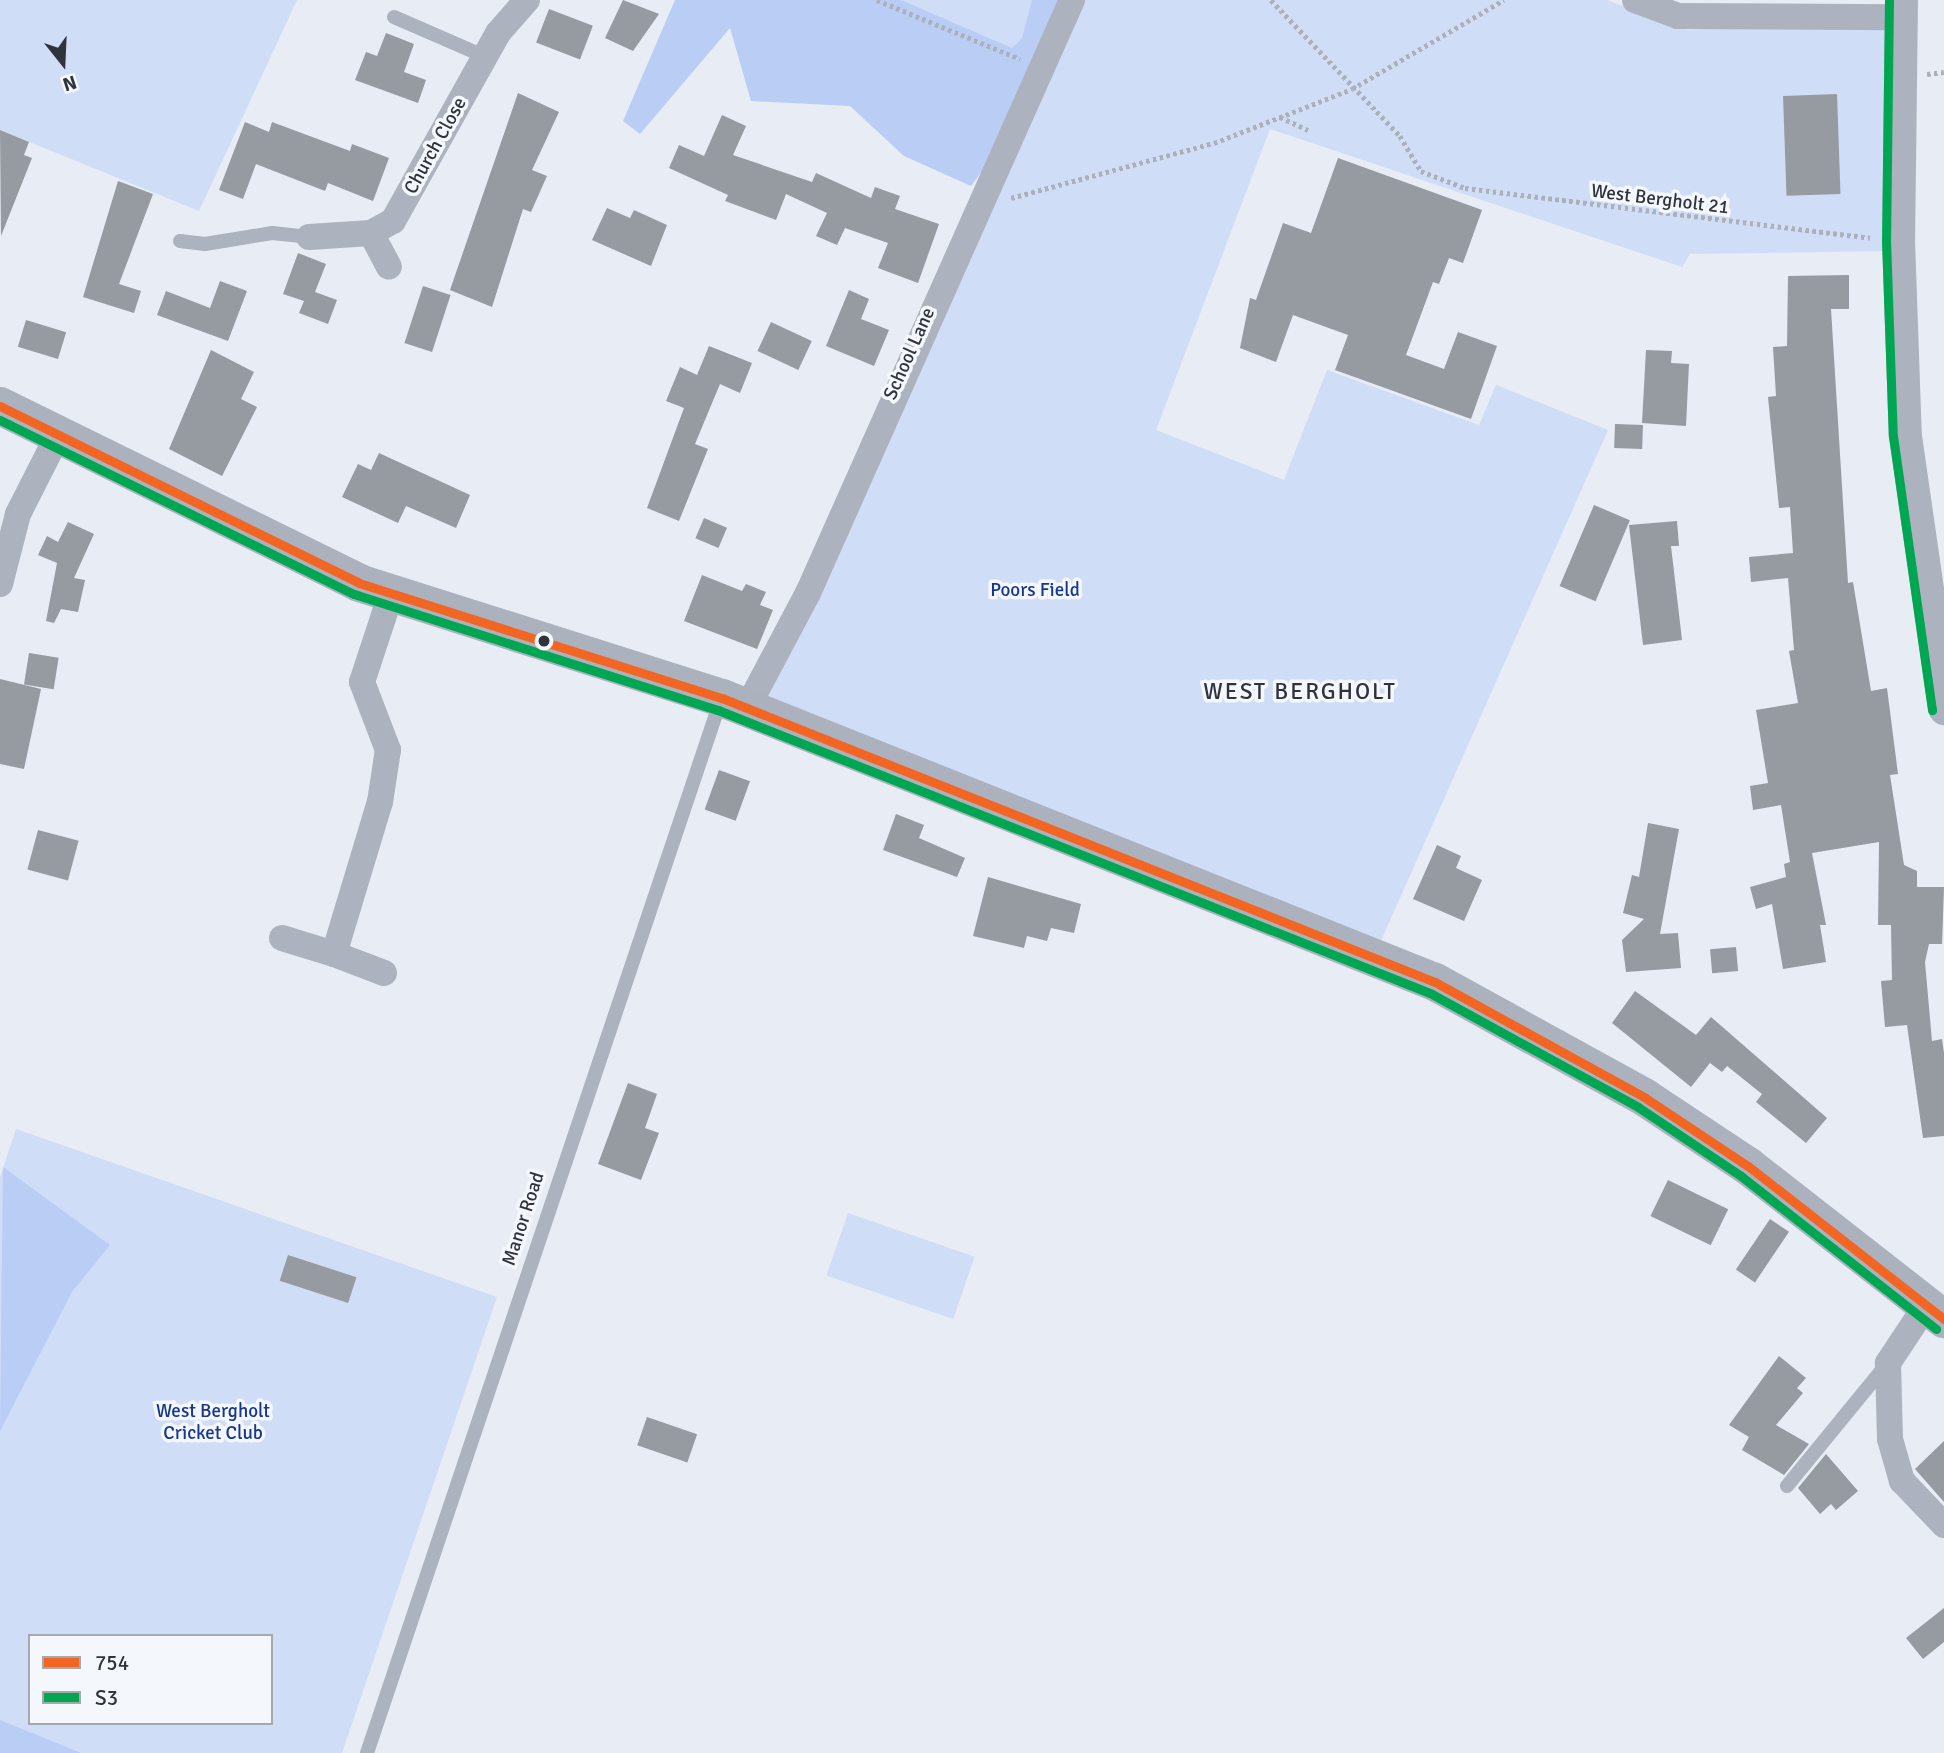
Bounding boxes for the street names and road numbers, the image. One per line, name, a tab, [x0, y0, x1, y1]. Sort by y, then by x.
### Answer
street label: Church Close	[400, 94, 472, 198]
street label: West Bergholt 21	[1590, 180, 1730, 220]
street label: School Lane	[880, 304, 940, 404]
street label: Manor Road	[498, 1169, 550, 1269]

